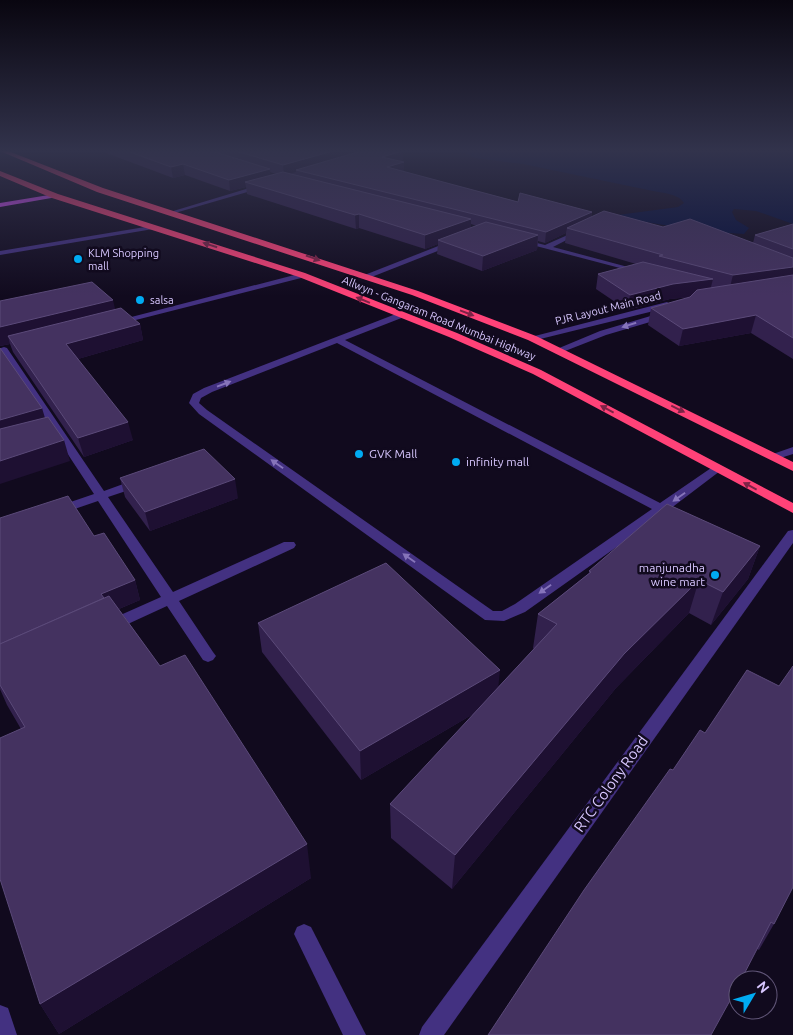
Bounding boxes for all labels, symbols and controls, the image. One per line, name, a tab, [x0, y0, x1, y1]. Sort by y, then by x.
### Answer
one-way arrow	[202, 241, 217, 249]
place label: KLM Shopping mall	[88, 247, 159, 272]
marker: KLM Shopping mall	[72, 253, 84, 265]
one-way arrow	[306, 255, 321, 263]
street label: Allwyn - Gangaram Road Mumbai Highway	[341, 274, 538, 363]
street label: PJR Layout Main Road	[554, 289, 662, 327]
marker: salsa	[134, 294, 146, 306]
place label: salsa	[150, 294, 174, 306]
one-way arrow	[356, 295, 370, 303]
one-way arrow	[459, 309, 474, 317]
one-way arrow	[621, 322, 636, 330]
one-way arrow	[216, 380, 231, 387]
one-way arrow	[600, 404, 614, 413]
one-way arrow	[671, 406, 685, 414]
place label: GVK Mall	[369, 447, 418, 460]
marker: GVK Mall	[353, 448, 365, 460]
place label: infinity mall	[466, 455, 529, 468]
marker: infinity mall	[450, 456, 462, 468]
one-way arrow	[270, 459, 283, 469]
one-way arrow	[743, 481, 757, 490]
one-way arrow	[672, 492, 686, 502]
one-way arrow	[402, 553, 416, 563]
place label: manjunadha wine mart	[639, 561, 705, 588]
marker: manjunadha wine mart	[709, 569, 721, 581]
one-way arrow	[538, 584, 552, 594]
street label: RTC Colony Road	[570, 732, 651, 835]
north arrow	[728, 970, 778, 1020]
text: N	[754, 978, 773, 996]

